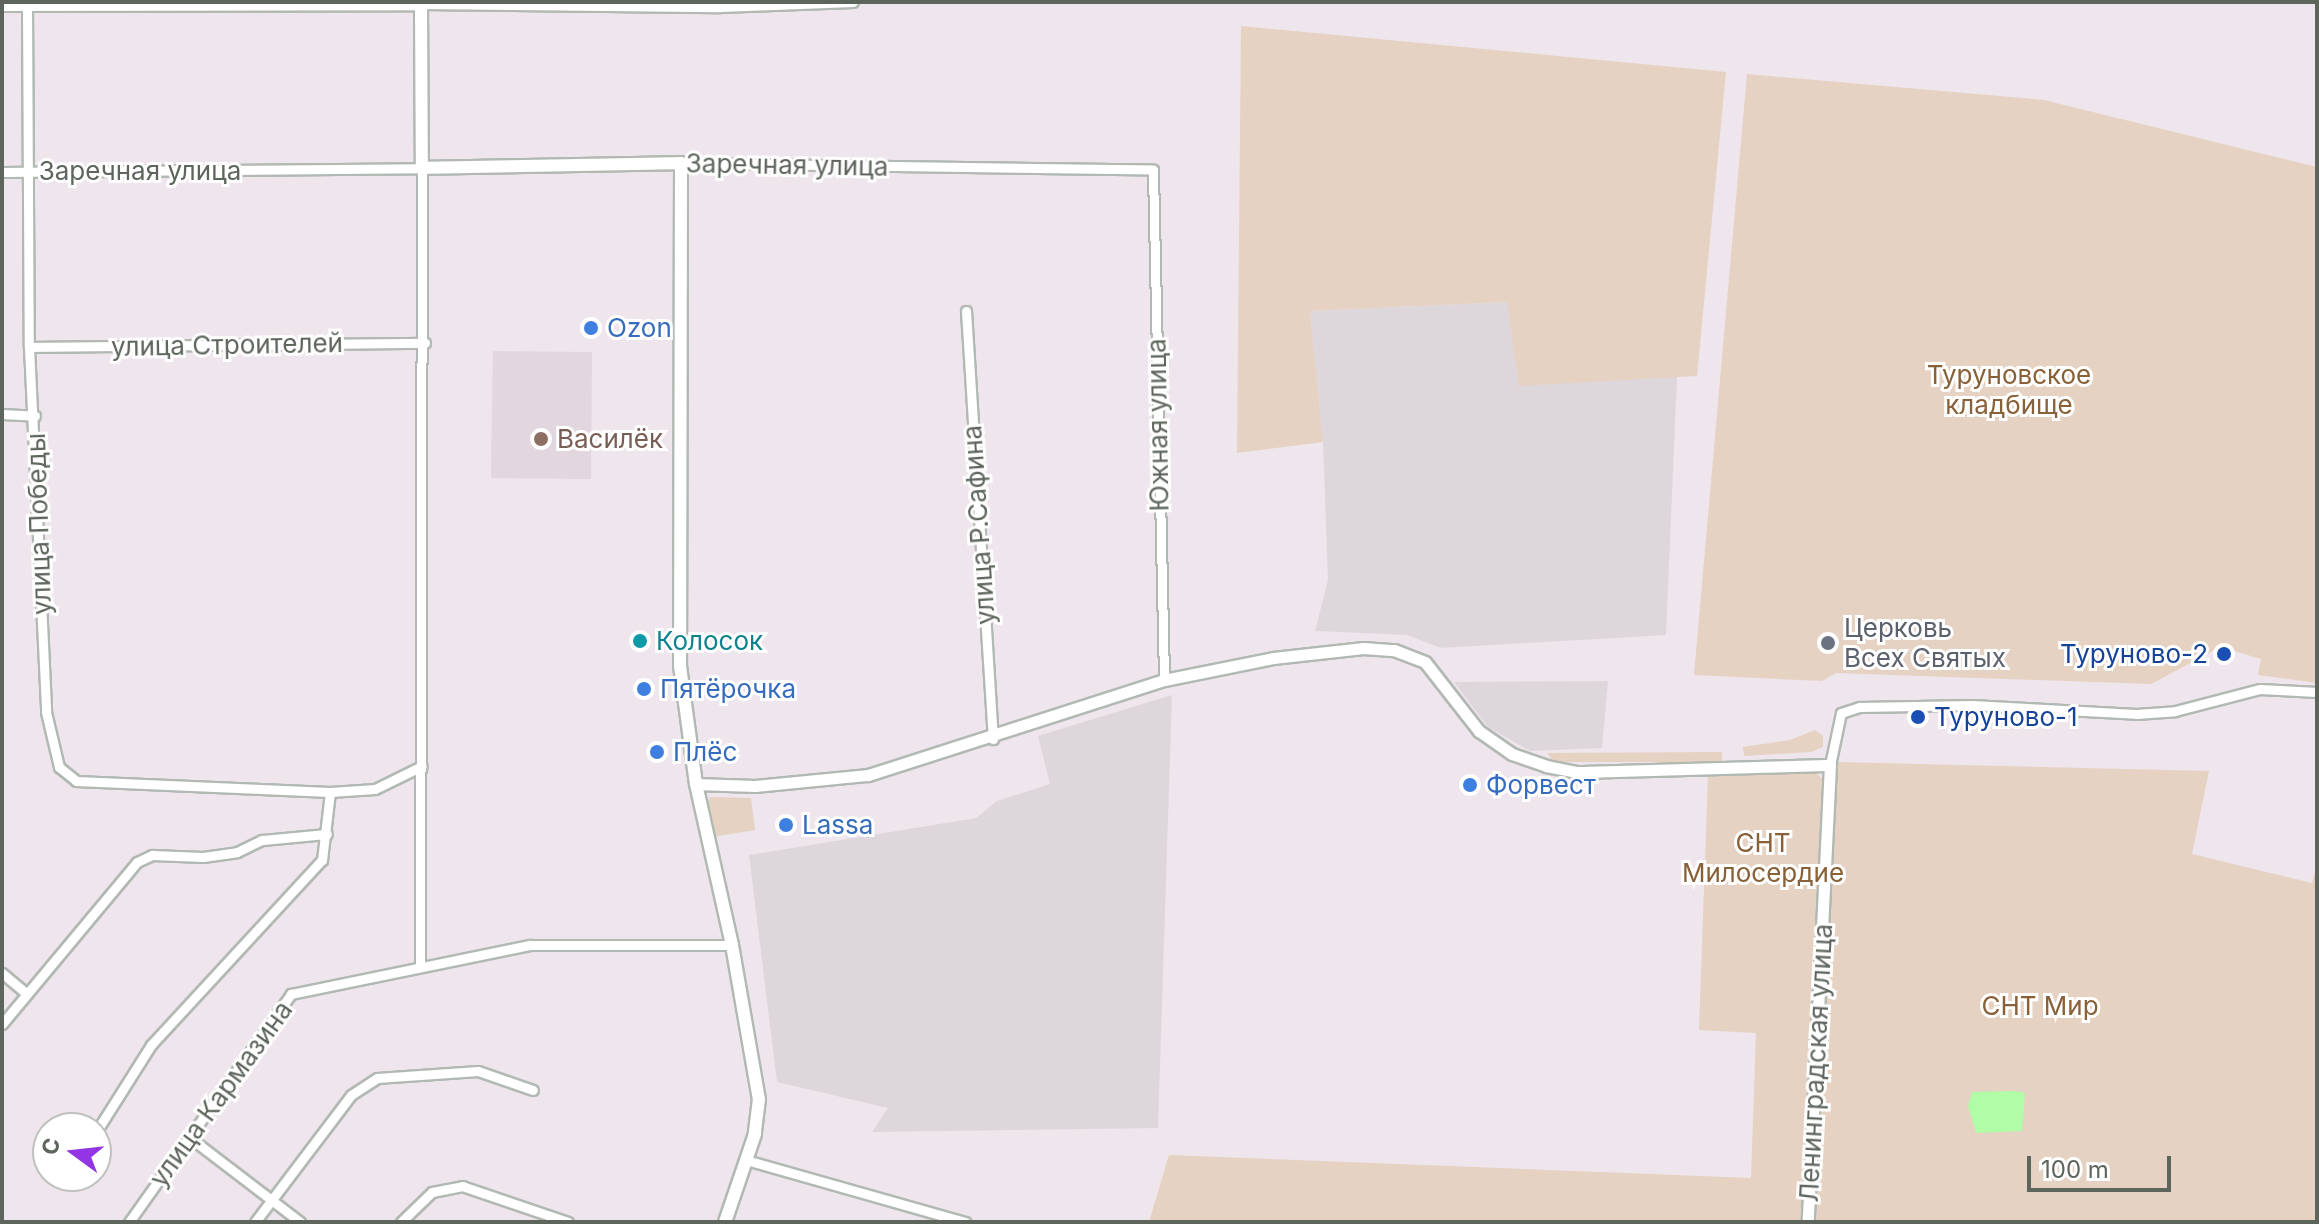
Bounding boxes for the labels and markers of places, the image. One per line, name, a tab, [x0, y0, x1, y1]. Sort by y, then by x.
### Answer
place label: Ozon	[607, 312, 672, 344]
marker: Ozon	[582, 319, 600, 337]
place label: Василёк	[557, 423, 663, 455]
marker: Василёк	[532, 430, 550, 448]
place label: Церковь Всех Святых	[1844, 612, 2006, 674]
place label: Колосок	[656, 625, 763, 657]
marker: Колосок	[631, 632, 649, 650]
marker: Церковь Всех Святых	[1819, 634, 1837, 652]
place label: Туруново-2	[2060, 638, 2208, 670]
marker: Туруново-2	[2215, 645, 2233, 663]
place label: Пятёрочка	[660, 673, 796, 705]
marker: Пятёрочка	[635, 680, 653, 698]
place label: Туруново-1	[1934, 701, 2078, 733]
marker: Туруново-1	[1909, 708, 1927, 726]
place label: Плёс	[673, 736, 737, 768]
marker: Плёс	[648, 743, 666, 761]
place label: Форвест	[1486, 769, 1596, 801]
marker: Форвест	[1461, 776, 1479, 794]
place label: Lassa	[802, 809, 873, 841]
marker: Lassa	[777, 816, 795, 834]

